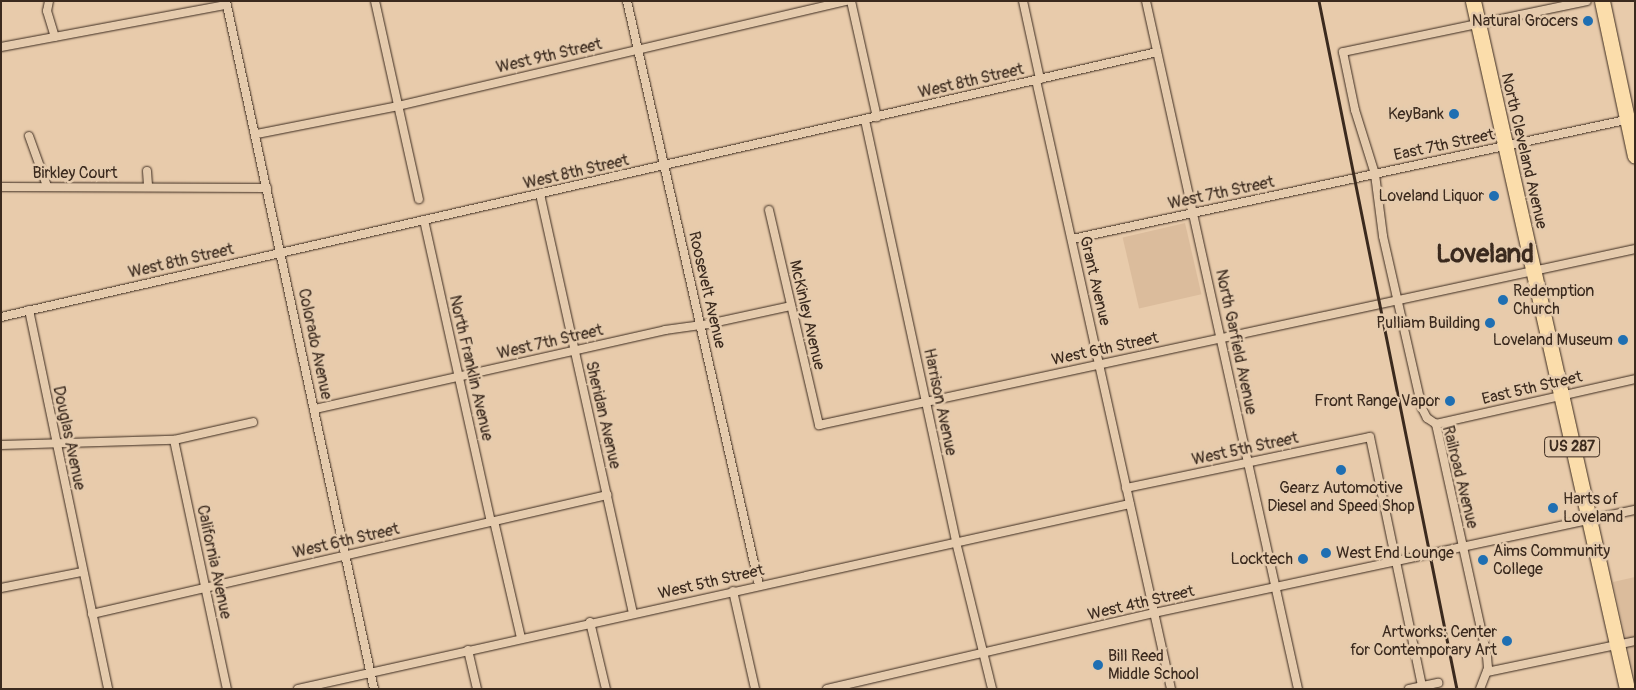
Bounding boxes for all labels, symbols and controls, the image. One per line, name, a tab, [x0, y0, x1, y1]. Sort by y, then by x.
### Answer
place label: Natural Grocers	[1472, 11, 1578, 31]
marker: Natural Grocers	[1582, 15, 1594, 27]
street label: West 9th Street	[494, 35, 604, 77]
street label: West 8th Street	[916, 60, 1026, 102]
street label: North Cleveland Avenue	[1497, 71, 1551, 231]
place label: KeyBank	[1388, 104, 1444, 124]
marker: KeyBank	[1448, 108, 1460, 120]
street label: East 7th Street	[1392, 125, 1496, 165]
street label: West 8th Street	[521, 151, 631, 193]
street label: Birkley Court	[33, 163, 117, 183]
street label: West 7th Street	[1166, 172, 1276, 214]
place label: Loveland Liquor	[1378, 186, 1484, 206]
marker: Loveland Liquor	[1488, 190, 1500, 202]
street label: Roosevelt Avenue	[684, 230, 730, 350]
street label: Grant Avenue	[1075, 234, 1115, 328]
district label: Loveland	[1436, 239, 1534, 271]
street label: West 8th Street	[126, 240, 236, 282]
street label: McKinley Avenue	[785, 258, 829, 372]
street label: North Garfield Avenue	[1211, 268, 1261, 416]
place label: Redemption Church	[1513, 281, 1594, 319]
street label: Colorado Avenue	[294, 287, 336, 401]
street label: North Franklin Avenue	[445, 293, 497, 443]
marker: Redemption Church	[1497, 294, 1509, 306]
place label: Pulliam Building	[1376, 313, 1480, 333]
marker: Pulliam Building	[1484, 317, 1496, 329]
street label: West 7th Street	[495, 321, 605, 363]
street label: West 6th Street	[1050, 328, 1160, 370]
place label: Loveland Museum	[1493, 330, 1613, 350]
marker: Loveland Museum	[1617, 334, 1629, 346]
street label: Harrison Avenue	[919, 347, 961, 457]
street label: Sheridan Avenue	[581, 359, 625, 471]
street label: East 5th Street	[1480, 367, 1584, 409]
street label: Douglas Avenue	[49, 384, 89, 492]
place label: Front Range Vapor	[1314, 391, 1440, 411]
marker: Front Range Vapor	[1444, 395, 1456, 407]
street label: Railroad Avenue	[1438, 424, 1482, 530]
street label: West 5th Street	[1190, 428, 1300, 470]
road number: US 287	[1543, 434, 1601, 460]
marker: Gearz Automotive Diesel and Speed Shop	[1335, 464, 1347, 476]
place label: Gearz Automotive Diesel and Speed Shop	[1267, 478, 1415, 516]
place label: Harts of Loveland	[1563, 489, 1623, 527]
marker: Harts of Loveland	[1547, 502, 1559, 514]
street label: California Avenue	[193, 503, 235, 621]
street label: West 6th Street	[291, 519, 401, 563]
place label: Aims Community College	[1493, 541, 1610, 579]
place label: West End Lounge	[1336, 543, 1454, 563]
marker: West End Lounge	[1320, 547, 1332, 559]
place label: Locktech	[1231, 549, 1293, 569]
marker: Locktech	[1297, 553, 1309, 565]
marker: Aims Community College	[1477, 554, 1489, 566]
street label: West 5th Street	[656, 560, 766, 604]
street label: West 4th Street	[1086, 581, 1196, 625]
place label: Artworks: Center for Contemporary Art	[1350, 622, 1497, 660]
marker: Artworks: Center for Contemporary Art	[1501, 635, 1513, 647]
place label: Bill Reed Middle School	[1108, 646, 1199, 684]
marker: Bill Reed Middle School	[1092, 659, 1104, 671]

